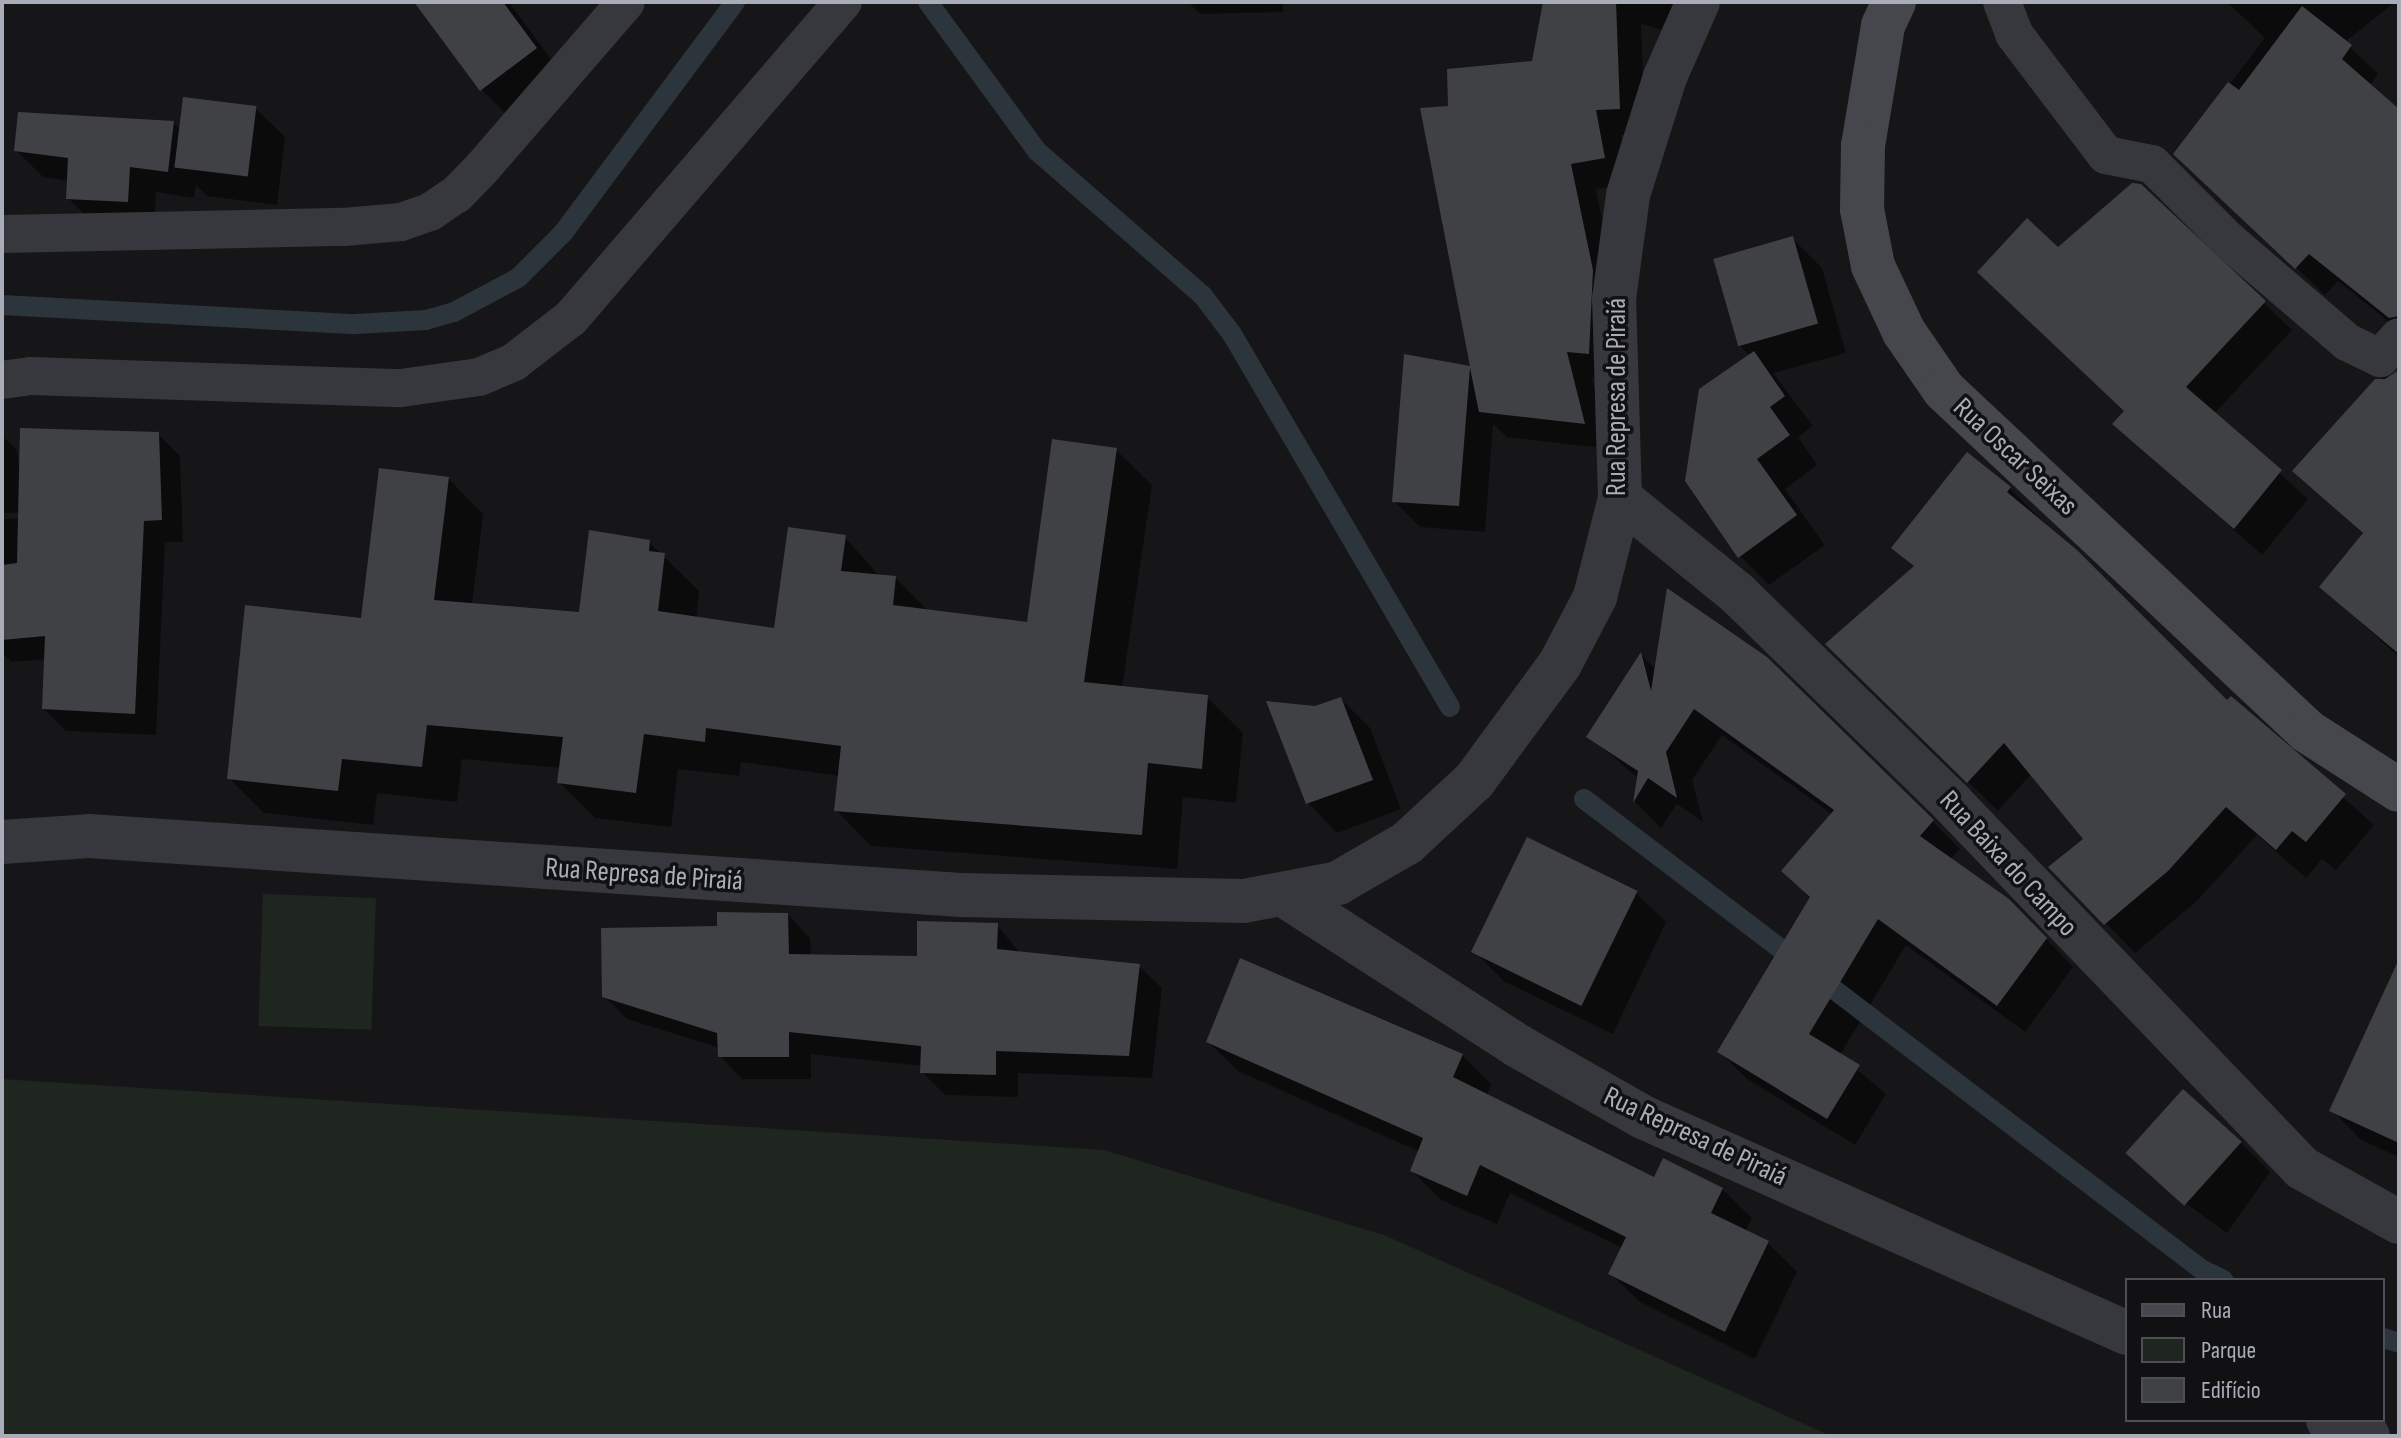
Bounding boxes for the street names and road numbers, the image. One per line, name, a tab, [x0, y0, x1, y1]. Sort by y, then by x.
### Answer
street label: Rua Represa de Piraiá	[1600, 298, 1634, 496]
street label: Rua Oscar Seixas	[1946, 391, 2084, 523]
street label: Rua Baixa do Campo	[1932, 784, 2084, 944]
street label: Rua Represa de Piraiá	[544, 851, 744, 899]
street label: Rua Represa de Piraiá	[1598, 1080, 1792, 1194]

